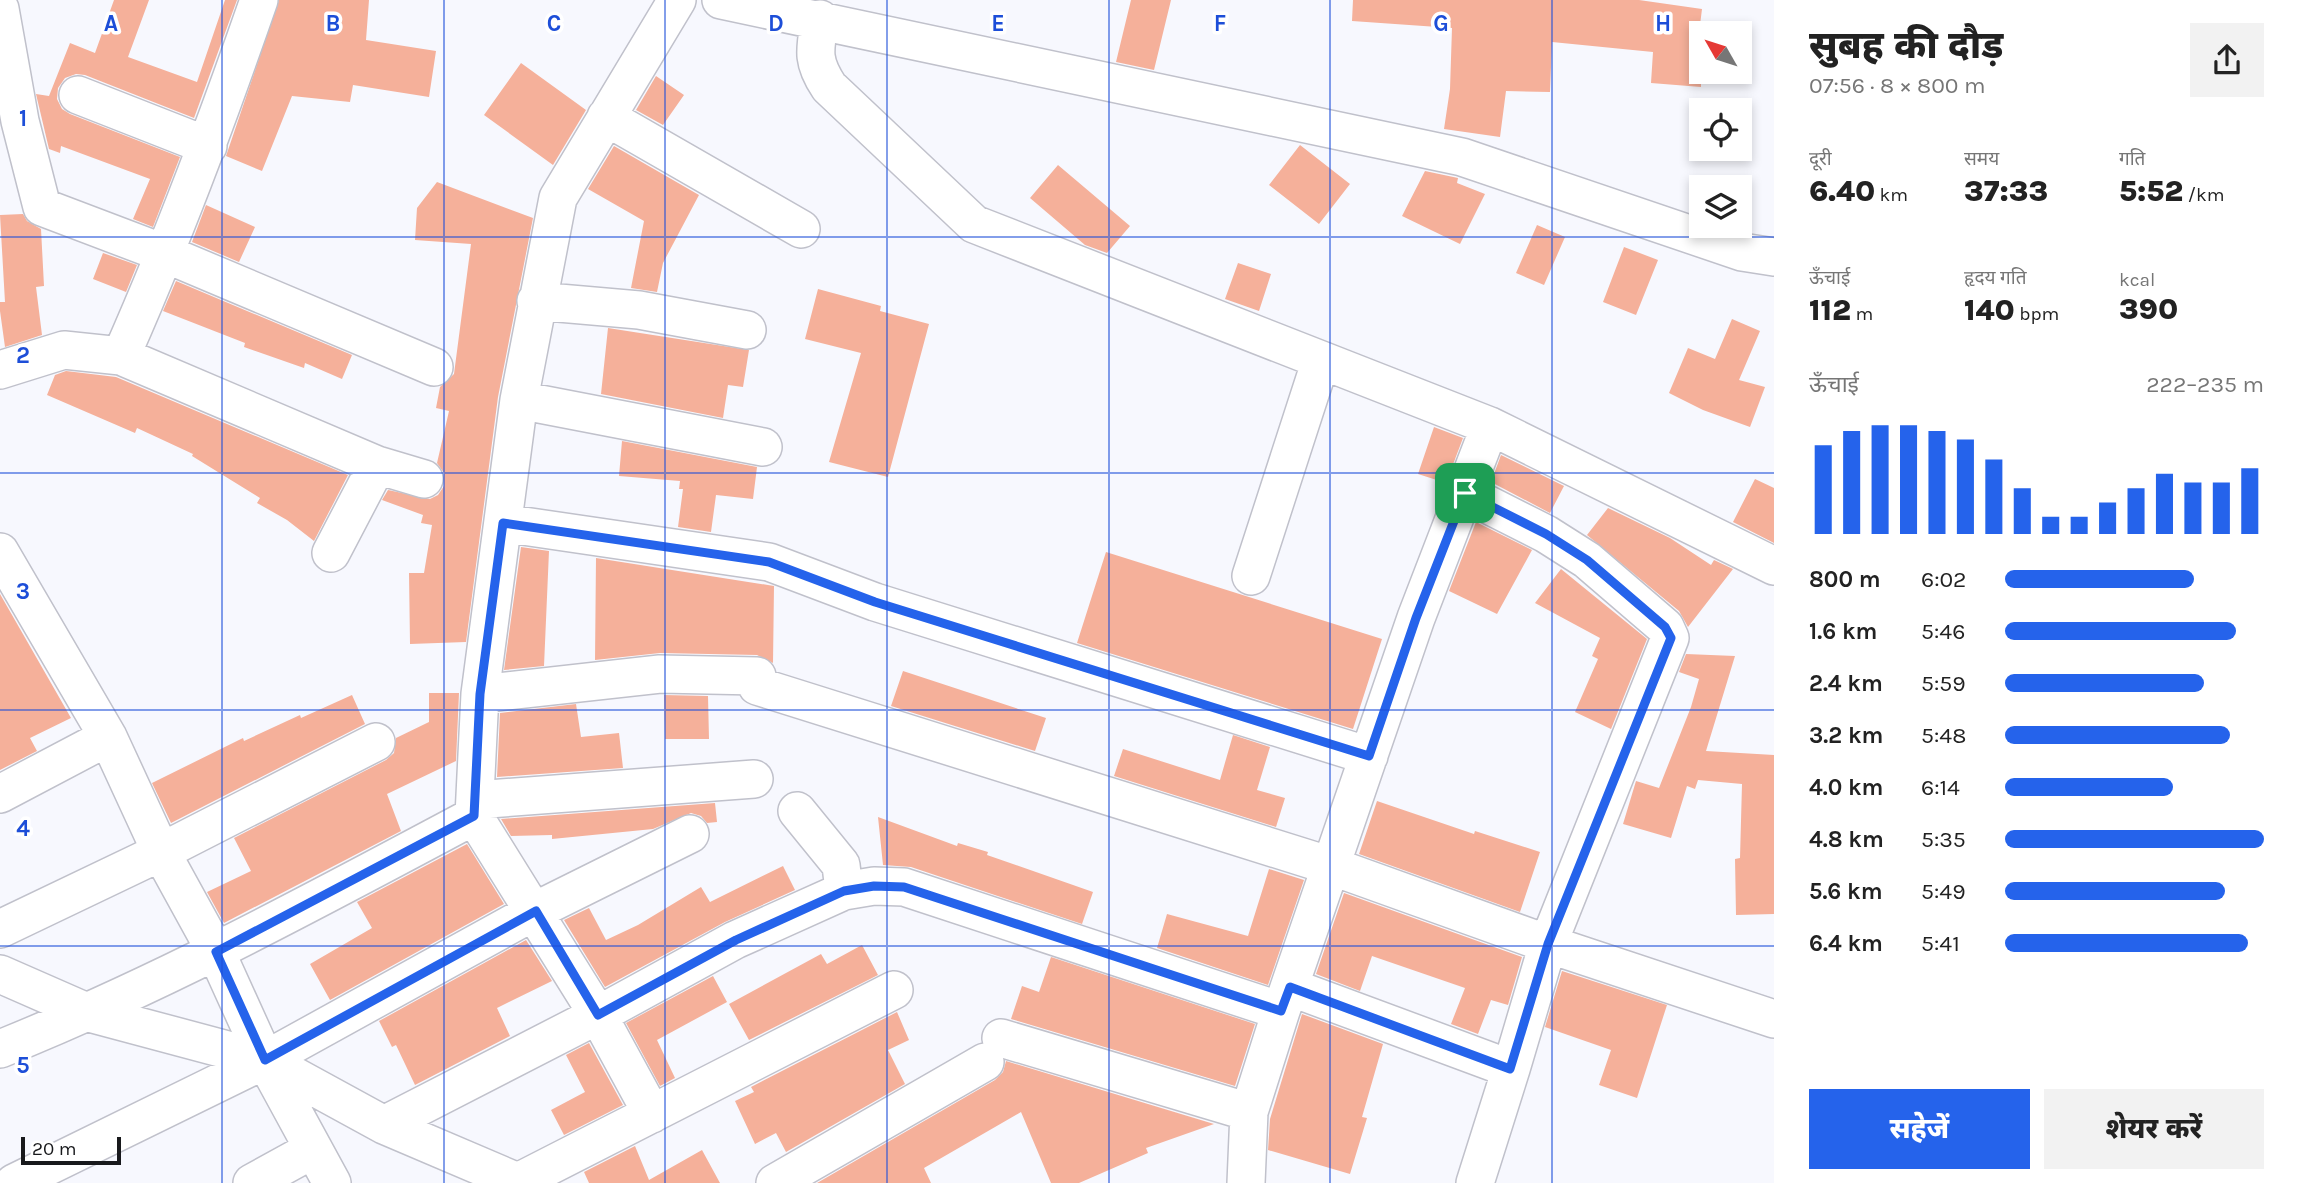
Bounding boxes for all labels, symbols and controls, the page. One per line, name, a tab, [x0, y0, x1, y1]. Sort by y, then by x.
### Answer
text: A	[104, 10, 118, 37]
text: B	[326, 10, 340, 37]
text: C	[547, 10, 561, 37]
text: D	[768, 10, 784, 37]
text: E	[991, 10, 1005, 37]
text: F	[1214, 10, 1226, 37]
text: G	[1433, 10, 1449, 37]
text: H	[1655, 10, 1671, 37]
north arrow	[1689, 21, 1752, 84]
map controls	[1689, 21, 1752, 238]
text: सुबह की दौड़	[1809, 23, 2003, 68]
button: share	[2190, 23, 2264, 97]
text: 07:56 · 8 × 800 m	[1809, 72, 1985, 99]
button: locate	[1689, 98, 1752, 161]
text: 1	[19, 105, 27, 132]
text: दूरी	[1809, 148, 1832, 170]
text: समय	[1964, 148, 1999, 170]
text: गति	[2119, 148, 2145, 170]
text: 6.40	[1809, 173, 1875, 209]
text: 37:33	[1964, 173, 2048, 209]
text: 5:52	[2119, 173, 2183, 209]
button: layers	[1689, 175, 1752, 238]
text: km	[1875, 184, 1908, 206]
text: /km	[2183, 184, 2225, 206]
text: ऊँचाई	[1809, 267, 1850, 289]
text: हृदय गति	[1964, 267, 2027, 289]
text: kcal	[2119, 269, 2155, 291]
text: 390	[2119, 291, 2178, 327]
text: 112	[1809, 292, 1851, 328]
text: 140	[1964, 292, 2015, 328]
text: m	[1851, 303, 1873, 325]
text: bpm	[2015, 303, 2059, 325]
text: 2	[16, 342, 30, 369]
text: ऊँचाई	[1809, 371, 1859, 398]
text: 222–235 m	[2146, 371, 2264, 398]
pin	[1435, 463, 1495, 523]
icon: arrive	[1446, 474, 1484, 512]
text: 800 m	[1809, 566, 1881, 593]
text: 6:02	[1921, 566, 1966, 593]
text: 3	[16, 578, 30, 605]
text: 1.6 km	[1809, 618, 1877, 645]
text: 5:46	[1921, 618, 1965, 645]
text: 2.4 km	[1809, 670, 1883, 697]
text: 5:59	[1921, 670, 1966, 697]
text: 3.2 km	[1809, 722, 1883, 749]
text: 5:48	[1921, 722, 1966, 749]
text: 4.0 km	[1809, 774, 1883, 801]
text: 6:14	[1921, 774, 1960, 801]
text: 4	[16, 815, 30, 842]
text: 4.8 km	[1809, 826, 1884, 853]
text: 5:35	[1921, 826, 1966, 853]
text: 5.6 km	[1809, 878, 1883, 905]
text: 5:49	[1921, 878, 1965, 905]
text: 6.4 km	[1809, 930, 1883, 957]
text: 5:41	[1921, 930, 1960, 957]
text: 5	[16, 1052, 30, 1079]
button: सहेजें	[1809, 1089, 2030, 1169]
button: शेयर करें	[2044, 1089, 2264, 1169]
scale bar	[21, 1134, 121, 1166]
text: 20 m	[32, 1138, 77, 1160]

